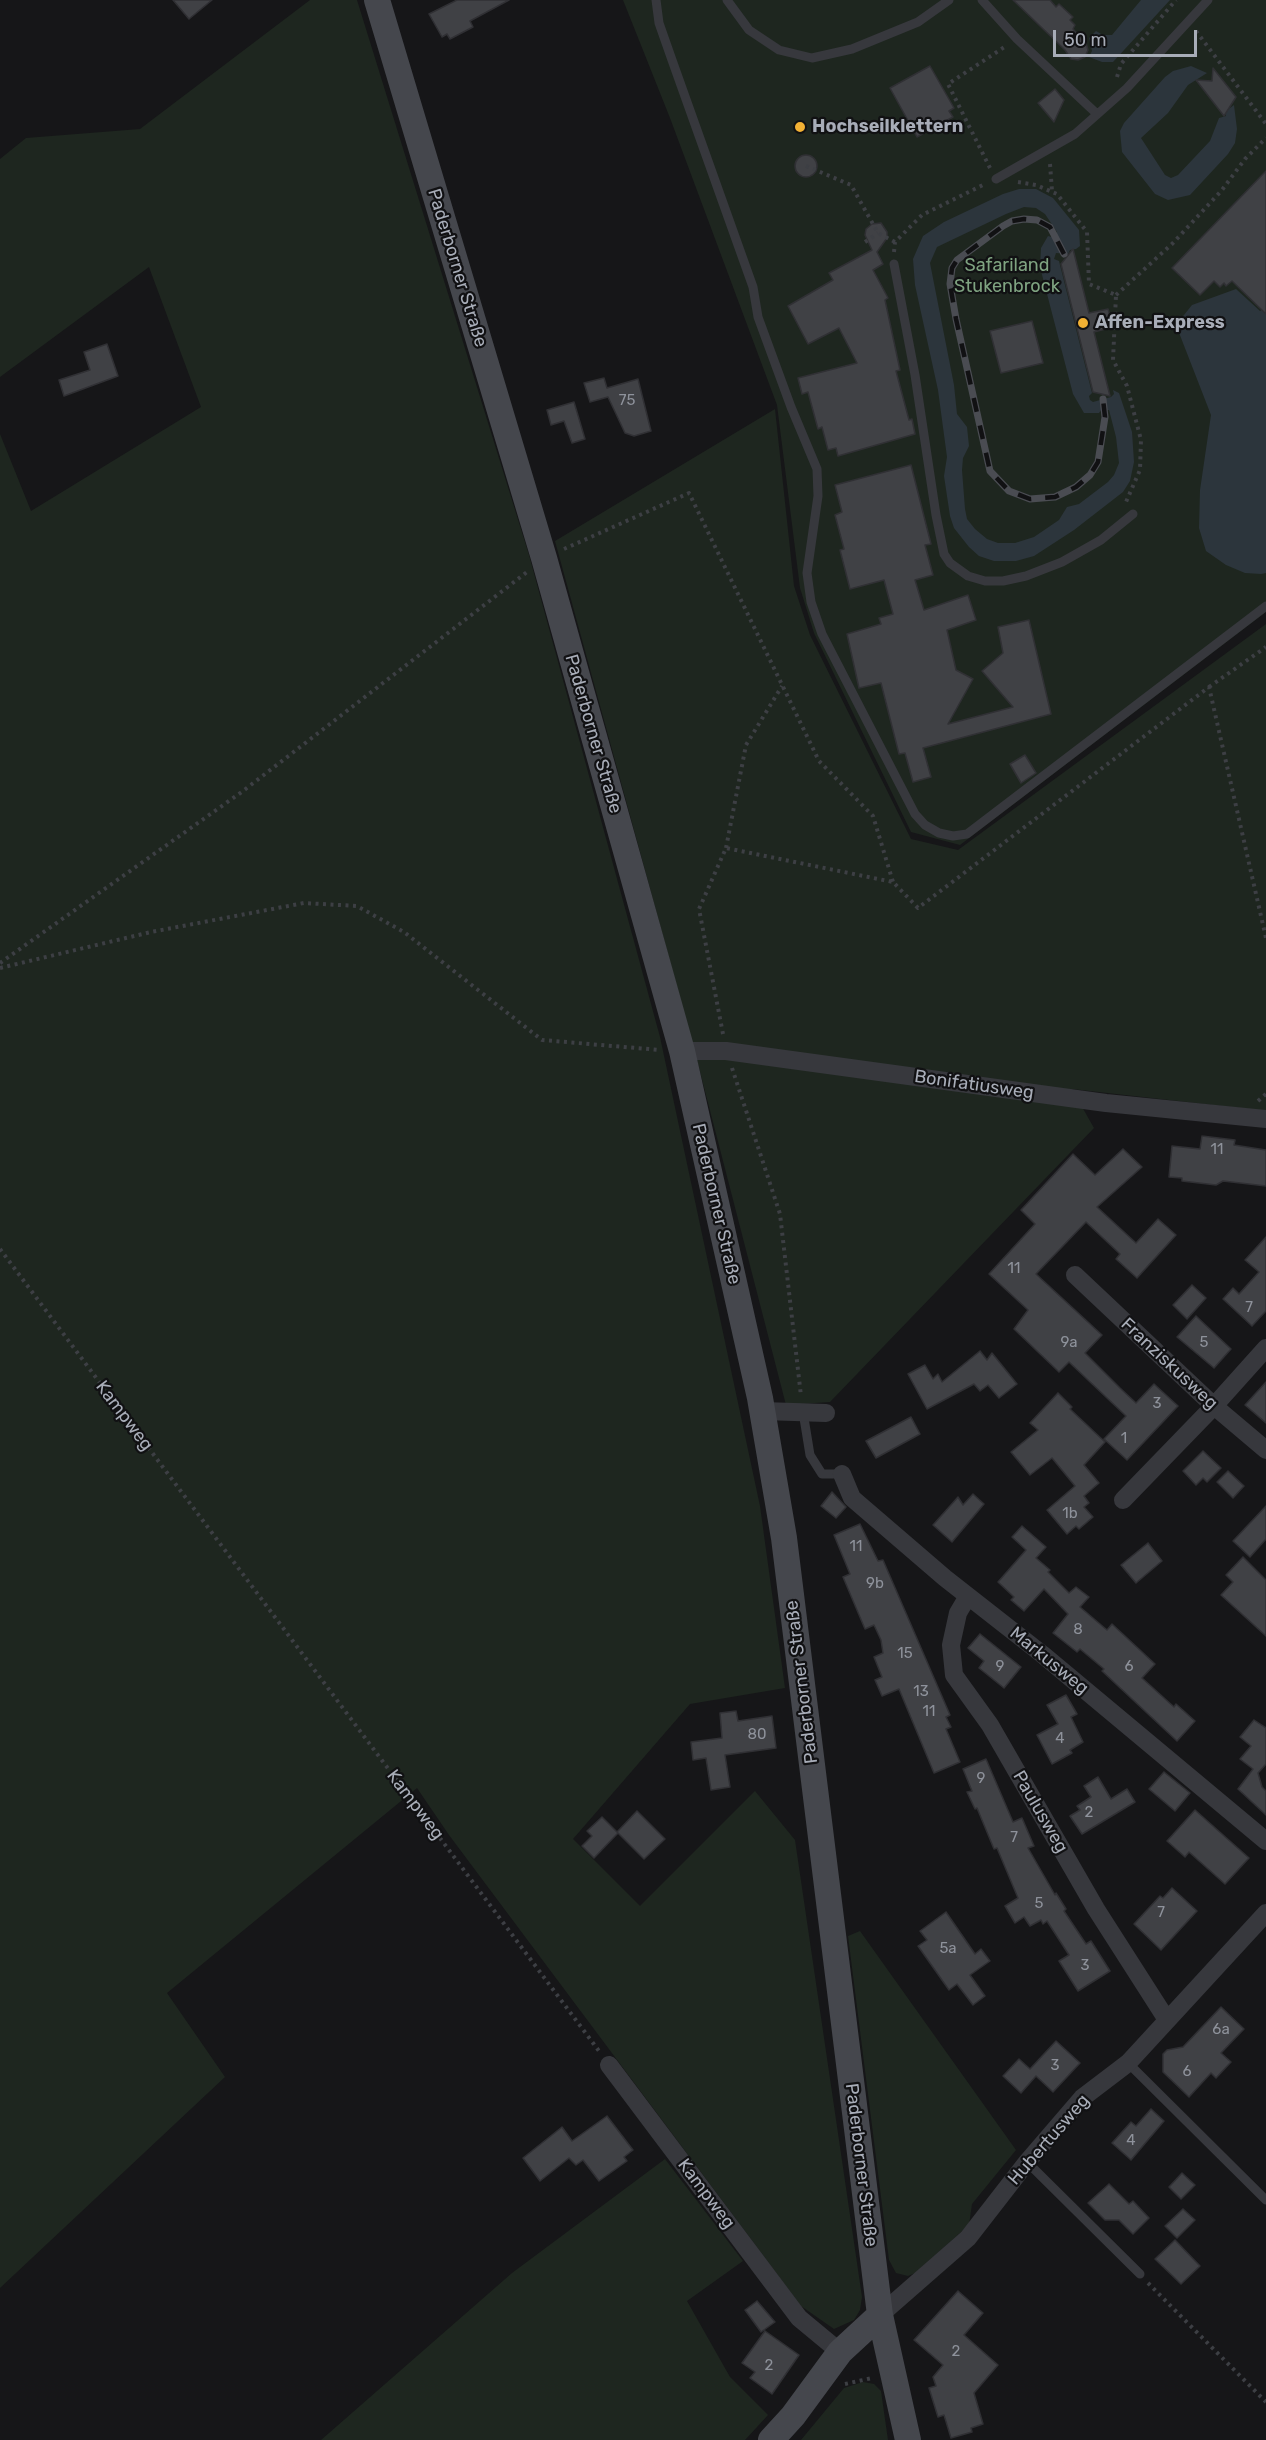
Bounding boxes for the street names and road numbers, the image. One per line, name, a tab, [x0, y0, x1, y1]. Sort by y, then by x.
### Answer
street label: Paderborner Straße	[423, 186, 491, 350]
street label: Paderborner Straße	[560, 652, 626, 816]
street label: Bonifatiusweg	[913, 1066, 1035, 1104]
street label: Paderborner Straße	[687, 1121, 745, 1287]
street label: Franziskusweg	[1116, 1314, 1222, 1414]
street label: Kampweg	[91, 1377, 157, 1455]
street label: Paderborner Straße	[781, 1599, 823, 1765]
street label: Markusweg	[1005, 1623, 1093, 1699]
street label: Kampweg	[382, 1766, 448, 1844]
street label: Paulusweg	[1008, 1767, 1072, 1857]
street label: Paderborner Straße	[840, 2082, 882, 2248]
street label: Hubertusweg	[1004, 2090, 1094, 2190]
street label: Kampweg	[673, 2155, 739, 2233]

